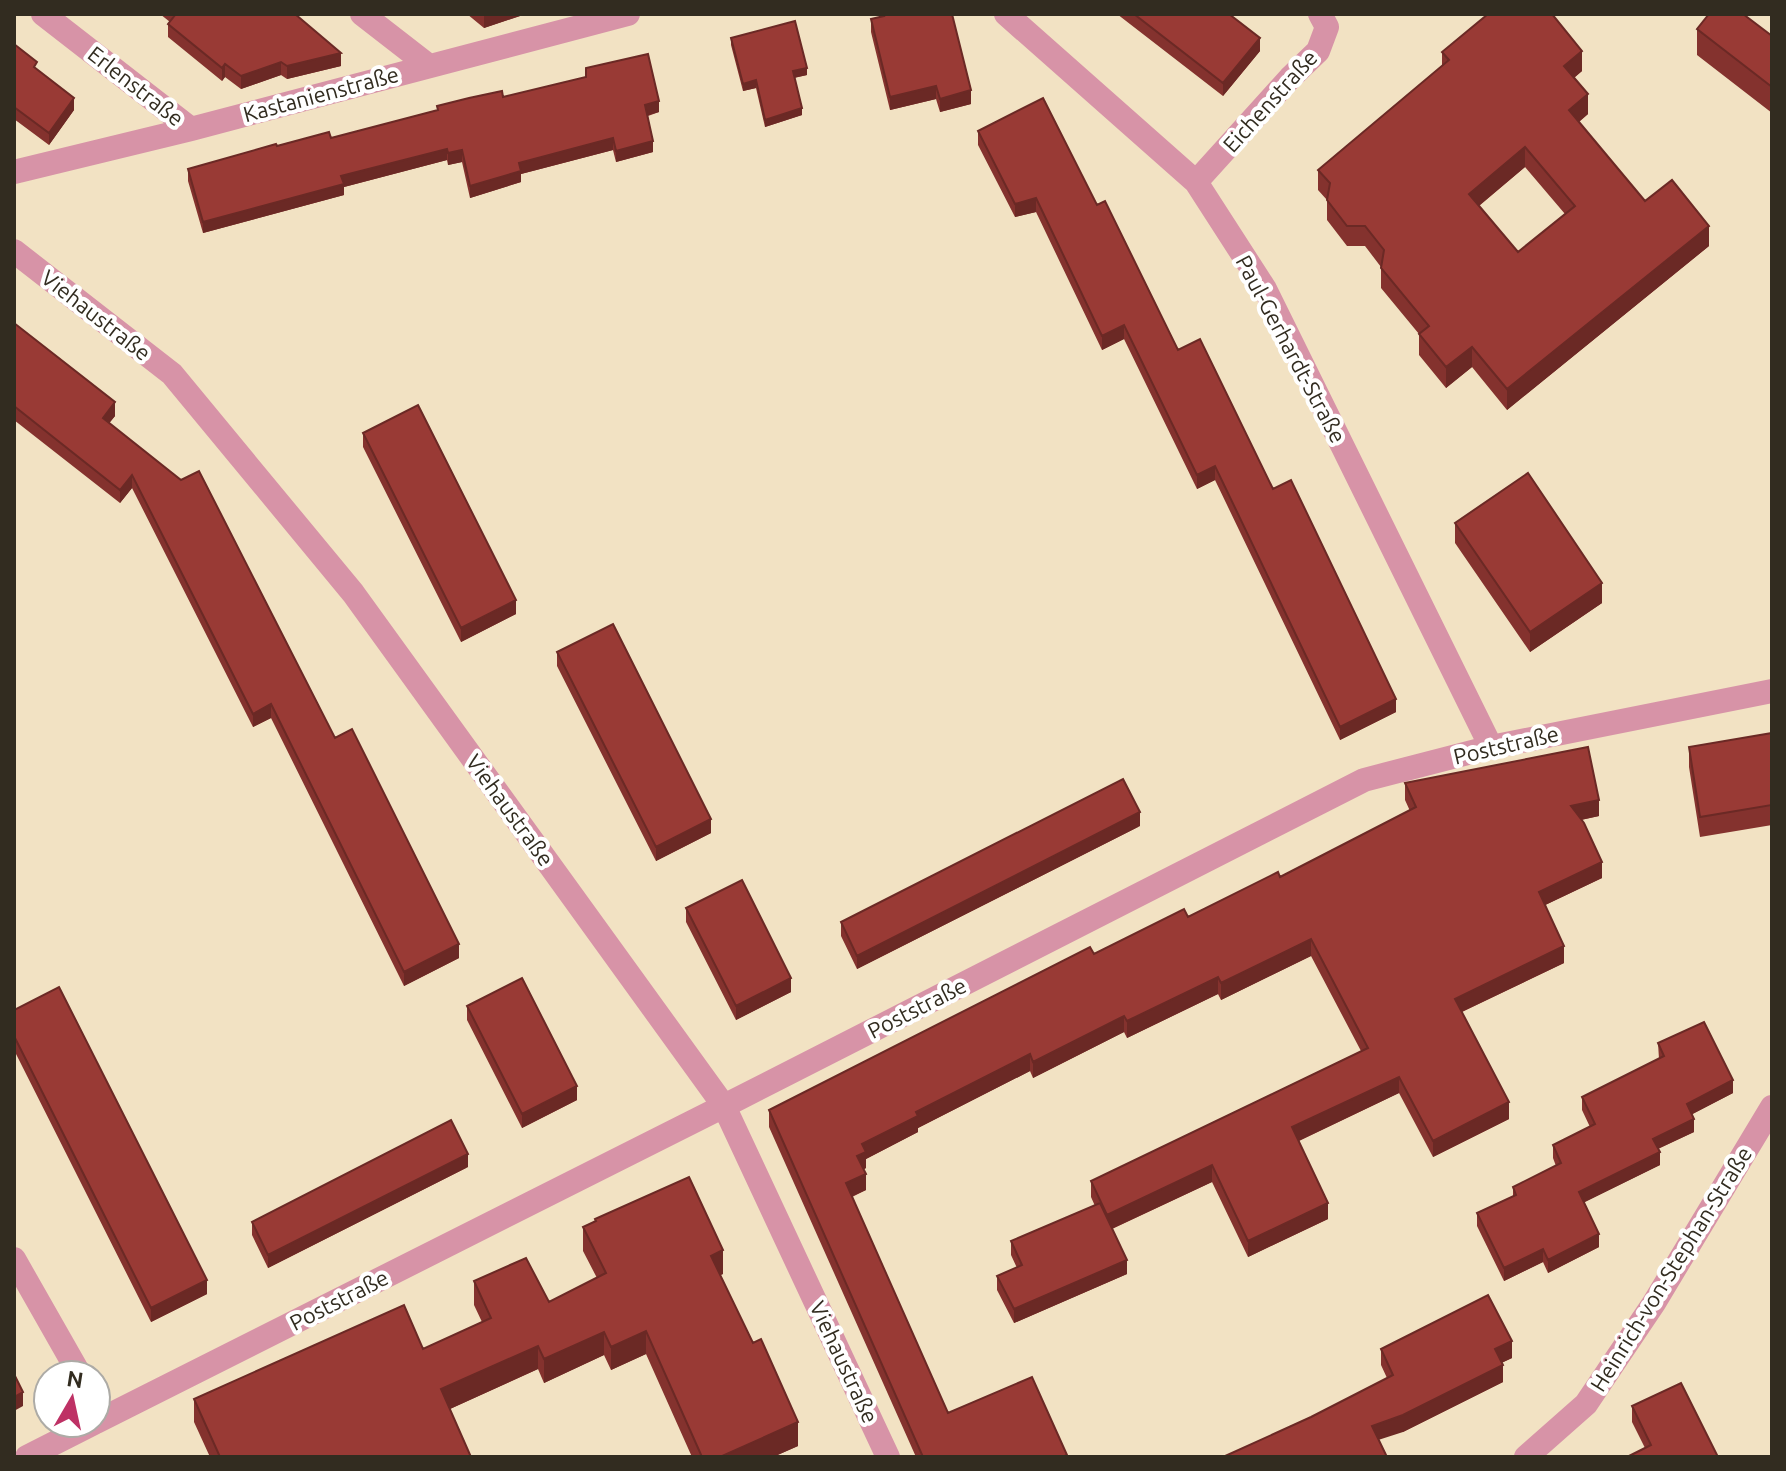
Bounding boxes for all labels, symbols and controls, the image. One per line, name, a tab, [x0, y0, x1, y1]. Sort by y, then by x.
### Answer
street label: Erlenstraße	[84, 41, 189, 131]
street label: Eichenstraße	[1217, 45, 1322, 157]
street label: Kastanienstraße	[240, 61, 401, 126]
street label: Paul-Gerhardt-Straße	[1231, 251, 1351, 447]
street label: Viehaustraße	[37, 264, 156, 365]
street label: Poststraße	[1451, 720, 1561, 769]
street label: Viehaustraße	[462, 749, 559, 870]
street label: Poststraße	[863, 972, 970, 1043]
street label: Heinrich-von-Stephan-Straße	[1585, 1142, 1756, 1396]
street label: Poststraße	[285, 1264, 392, 1335]
street label: Viehaustraße	[805, 1297, 884, 1427]
north arrow	[32, 1359, 112, 1439]
text: N	[65, 1365, 85, 1392]

